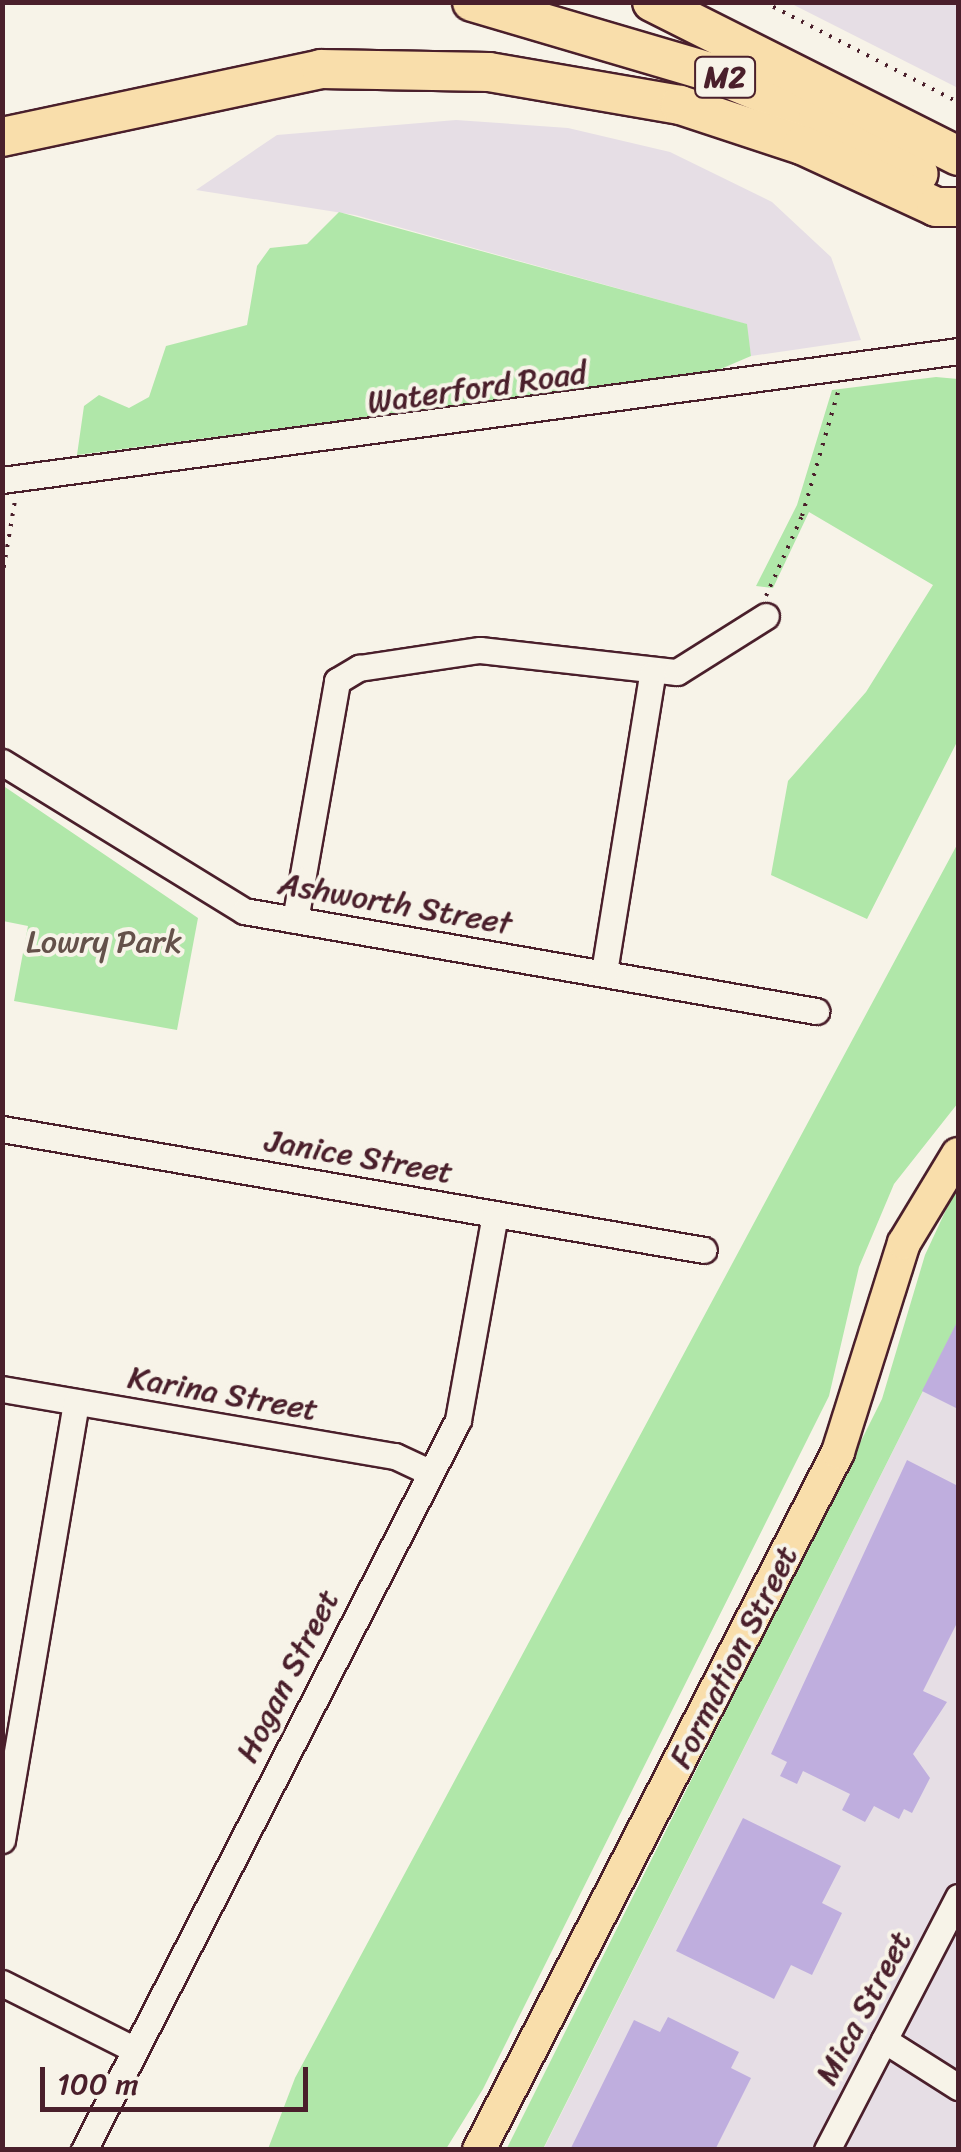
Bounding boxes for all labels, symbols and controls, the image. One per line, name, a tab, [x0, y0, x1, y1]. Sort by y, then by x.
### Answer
road number: M2	[692, 52, 758, 102]
street label: Waterford Road	[365, 354, 589, 422]
street label: Ashworth Street	[275, 865, 515, 943]
park label: Lowry Park	[26, 923, 182, 961]
street label: Janice Street	[262, 1122, 456, 1192]
street label: Karina Street	[125, 1358, 321, 1430]
street label: Formation Street	[662, 1540, 806, 1774]
street label: Hogan Street	[228, 1583, 348, 1769]
street label: Mica Street	[808, 1925, 920, 2091]
scale bar	[45, 2047, 312, 2109]
text: 100 m	[57, 2057, 139, 2111]

